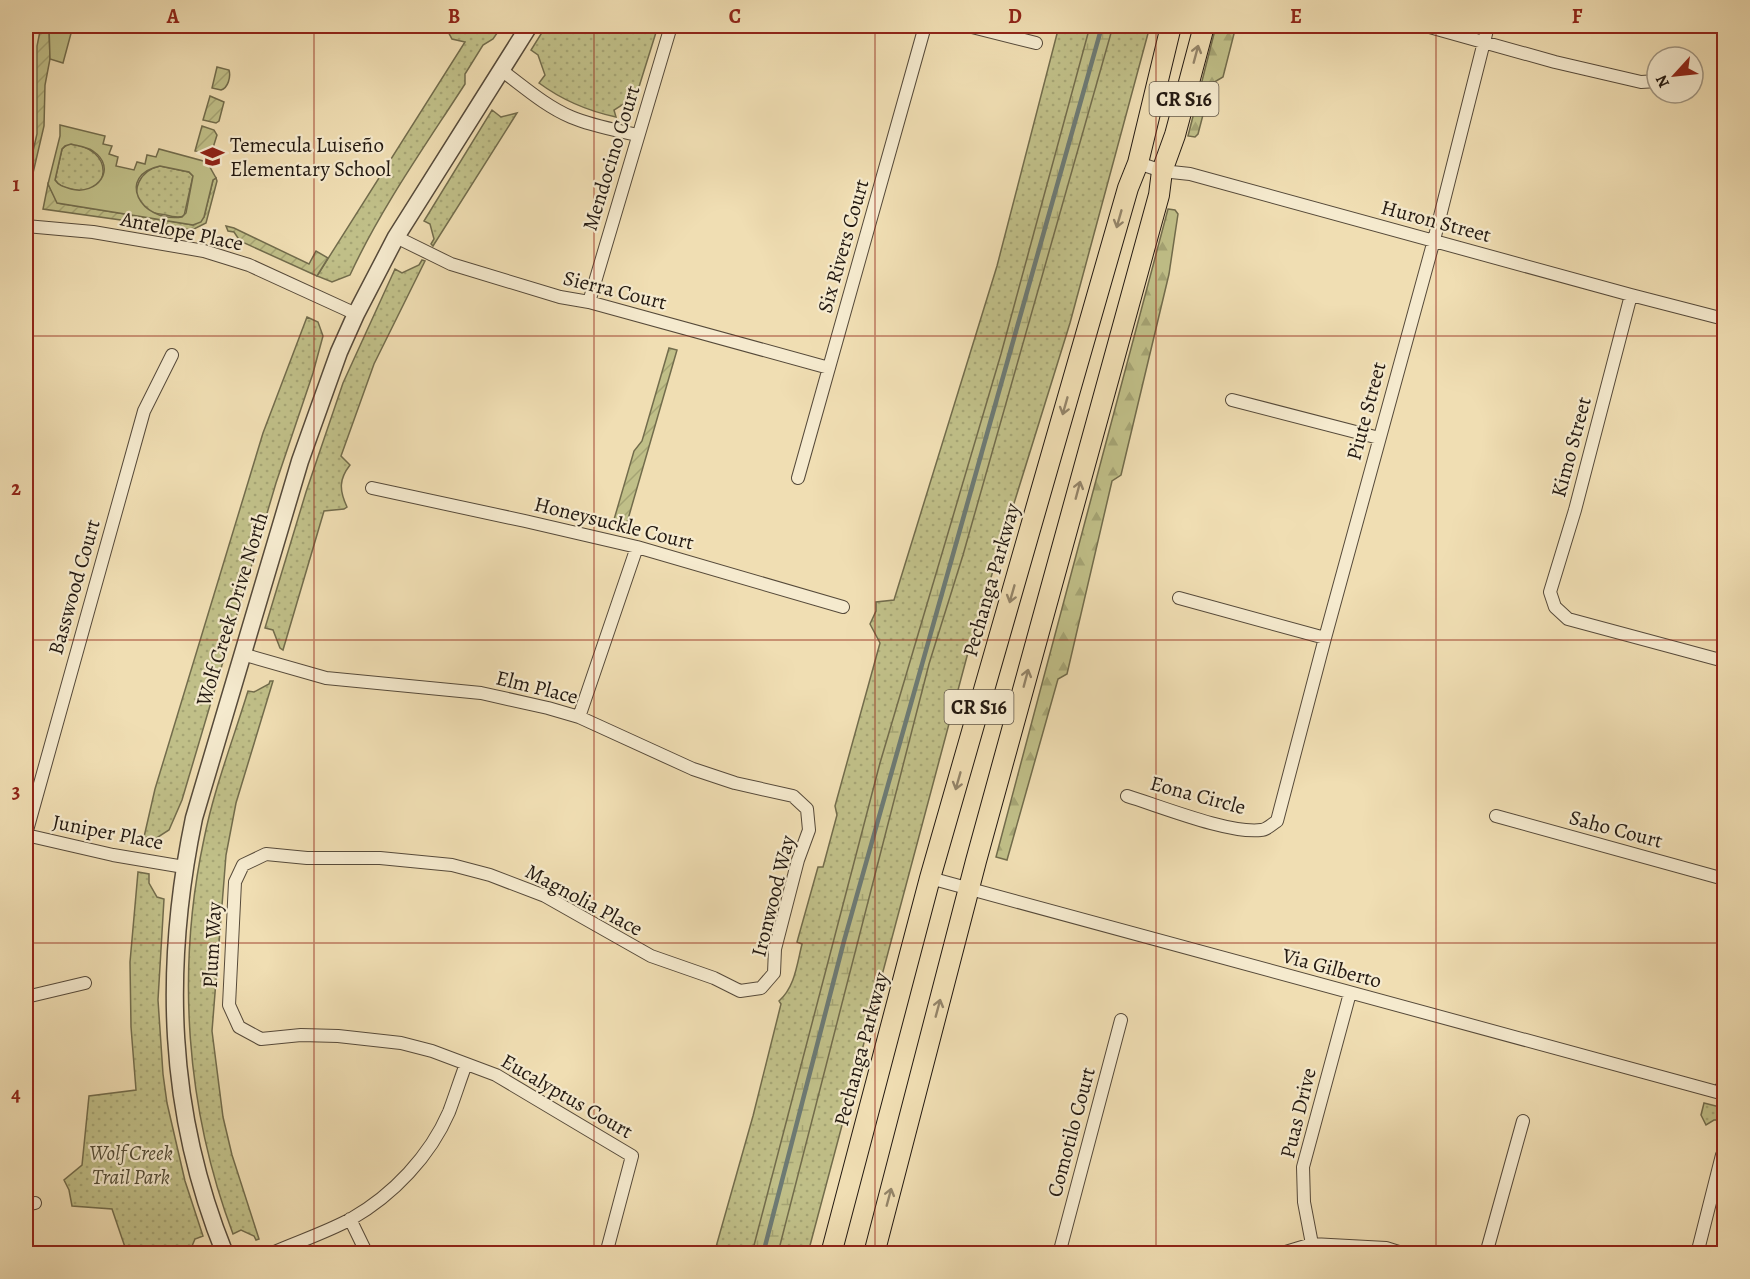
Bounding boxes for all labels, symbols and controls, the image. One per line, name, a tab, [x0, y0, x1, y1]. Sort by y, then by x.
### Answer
text: A	[166, 3, 180, 30]
text: B	[448, 3, 460, 30]
text: C	[729, 3, 741, 30]
text: D	[1008, 3, 1022, 30]
text: E	[1290, 3, 1302, 30]
text: F	[1572, 3, 1583, 30]
one-way arrow	[1191, 45, 1202, 64]
north arrow	[1645, 45, 1705, 105]
text: N	[1650, 71, 1675, 92]
street label: Mendocino Court	[576, 82, 646, 234]
road number: CR S16	[1150, 82, 1218, 116]
place label: Temecula Luiseño Elementary School	[230, 131, 391, 183]
school or university icon: Temecula Luiseño Elementary School	[199, 144, 225, 170]
text: 1	[12, 171, 20, 198]
street label: Six Rivers Court	[811, 176, 876, 316]
street label: Huron Street	[1378, 193, 1494, 249]
street label: Antelope Place	[117, 204, 246, 258]
one-way arrow	[1113, 209, 1124, 228]
street label: Sierra Court	[560, 264, 670, 316]
street label: Piute Street	[1339, 359, 1393, 463]
street label: Kimo Street	[1544, 394, 1598, 500]
one-way arrow	[1059, 396, 1071, 415]
text: 2	[11, 475, 21, 502]
one-way arrow	[1073, 481, 1084, 500]
street label: Honeysuckle Court	[531, 490, 697, 556]
street label: Pechanga Parkway	[956, 499, 1026, 660]
street label: Wolf Creek Drive North	[189, 509, 275, 710]
street label: Basswood Court	[41, 516, 107, 658]
one-way arrow	[1006, 584, 1017, 603]
street label: Elm Place	[493, 663, 581, 711]
one-way arrow	[1021, 669, 1033, 688]
road number: CR S16	[944, 690, 1014, 724]
street label: Eona Circle	[1147, 769, 1249, 821]
one-way arrow	[952, 771, 963, 790]
text: 3	[12, 778, 20, 805]
street label: Saho Court	[1566, 803, 1666, 855]
street label: Juniper Place	[50, 808, 166, 856]
street label: Ironwood Way	[744, 832, 802, 960]
street label: Magnolia Place	[520, 857, 648, 943]
street label: Plum Way	[196, 901, 228, 989]
street label: Via Gilberto	[1278, 941, 1385, 995]
street label: Pechanga Parkway	[827, 968, 895, 1129]
one-way arrow	[933, 999, 945, 1018]
street label: Eucalyptus Court	[496, 1047, 638, 1145]
street label: Comotilo Court	[1040, 1064, 1102, 1200]
street label: Puas Drive	[1273, 1065, 1323, 1161]
text: 4	[11, 1081, 21, 1108]
park label: Wolf Creek Trail Park	[89, 1139, 173, 1191]
one-way arrow	[884, 1188, 895, 1207]

